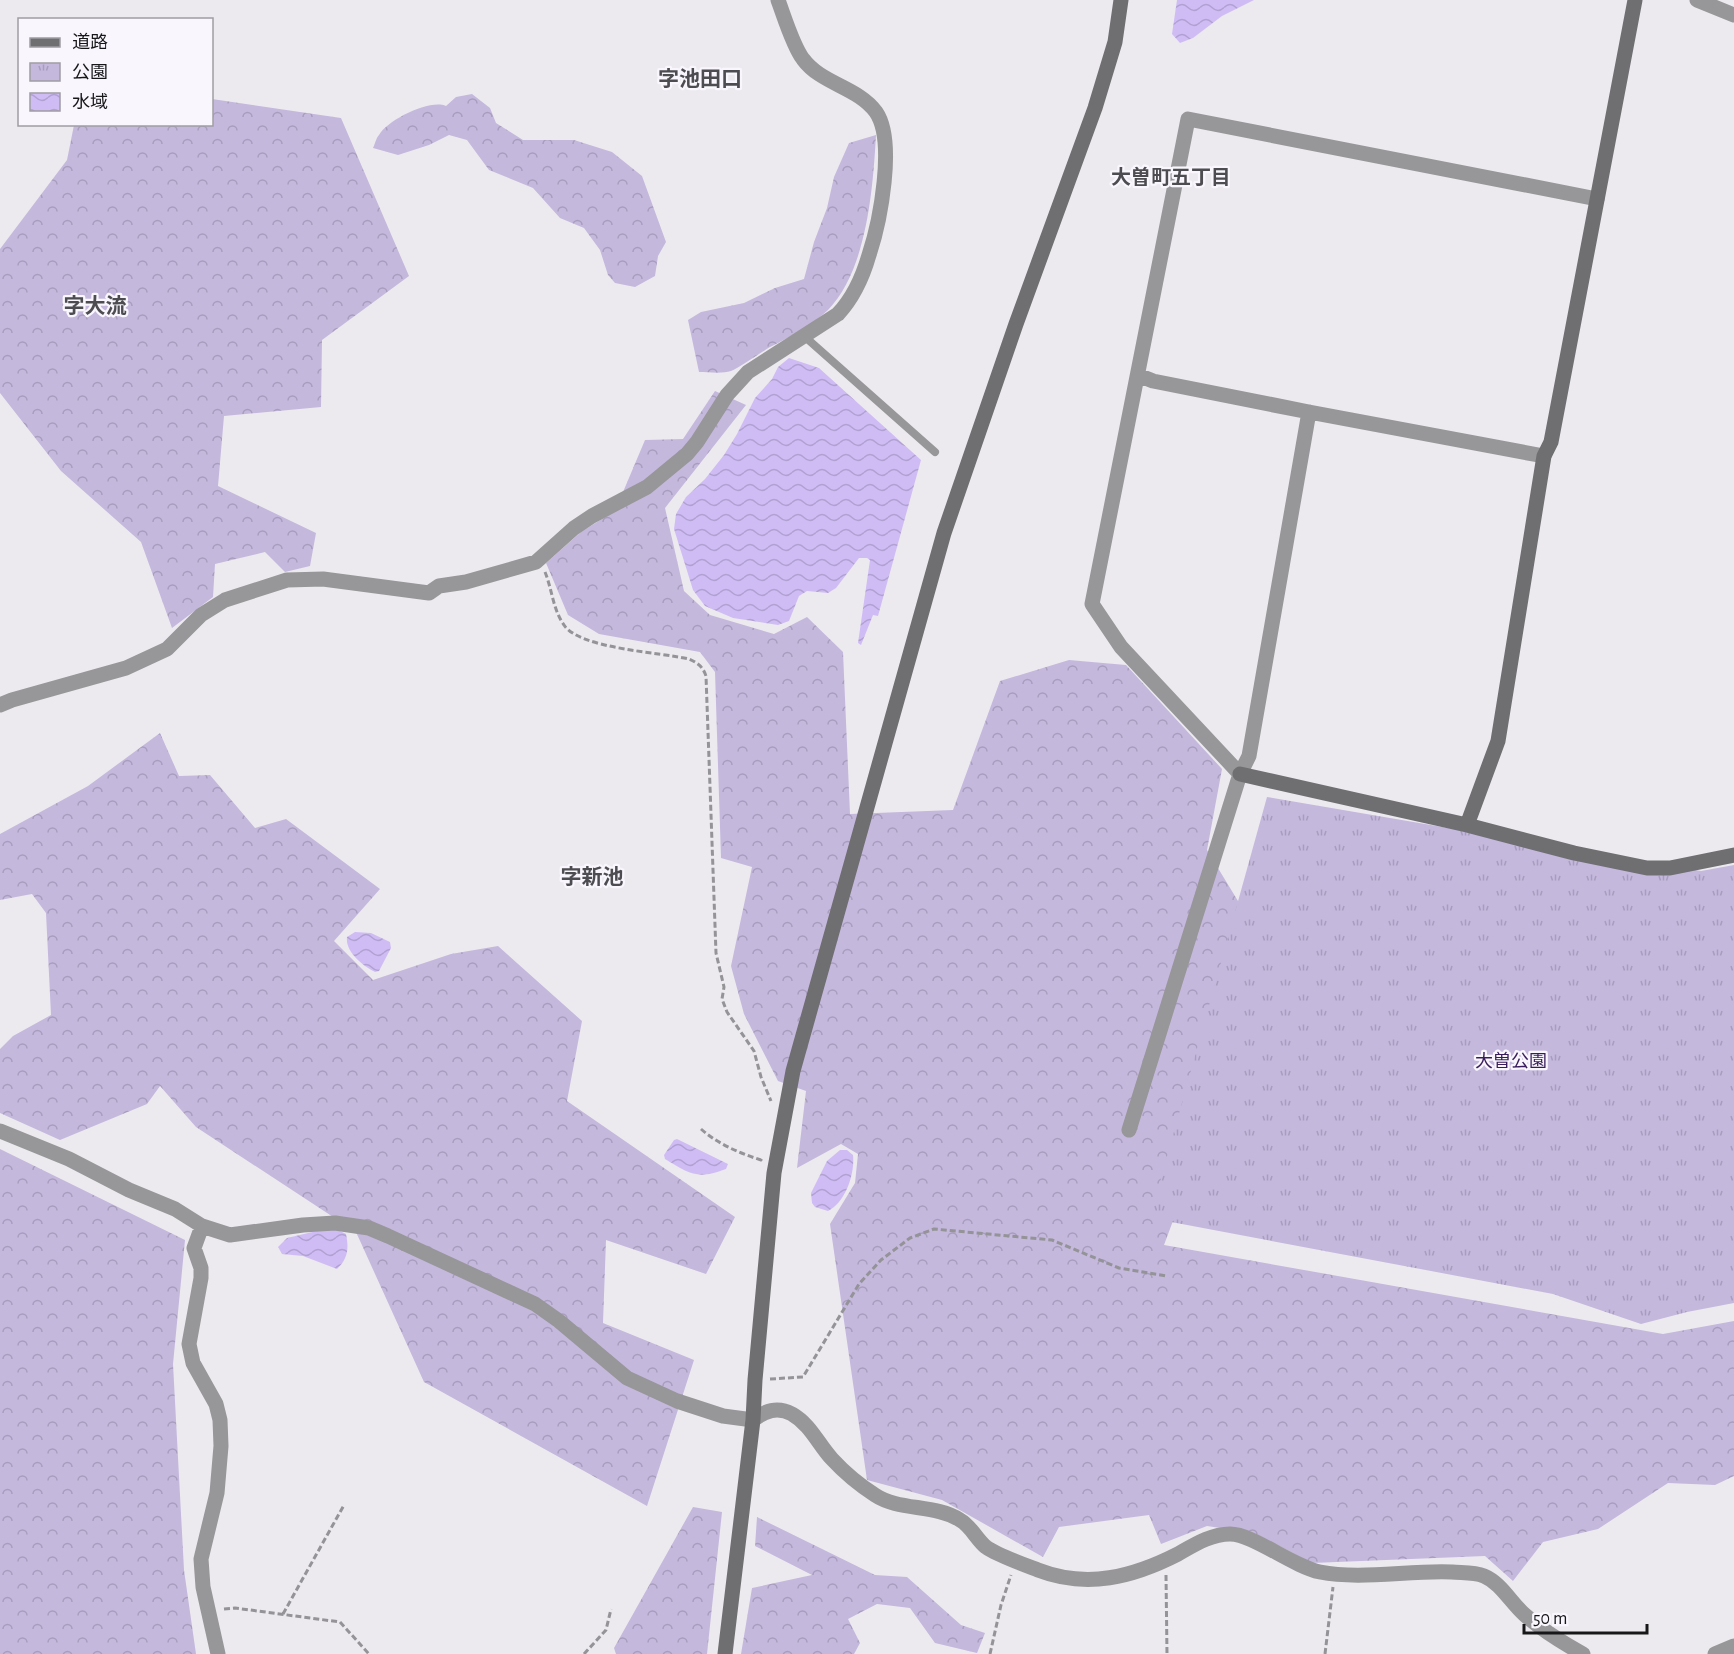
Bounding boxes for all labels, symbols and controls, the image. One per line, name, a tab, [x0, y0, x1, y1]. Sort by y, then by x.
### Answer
legend	[18, 18, 213, 126]
text: 道路	[72, 32, 108, 52]
text: 公園	[72, 63, 108, 82]
district label: 字池田口	[658, 68, 742, 90]
text: 水域	[72, 93, 108, 112]
district label: 大曽町五丁目	[1111, 166, 1231, 188]
district label: 字大流	[64, 295, 127, 317]
district label: 字新池	[561, 866, 624, 888]
park label: 大曽公園	[1475, 1051, 1547, 1071]
scale bar	[1524, 1597, 1647, 1635]
text: 50 m	[1533, 1610, 1567, 1628]

